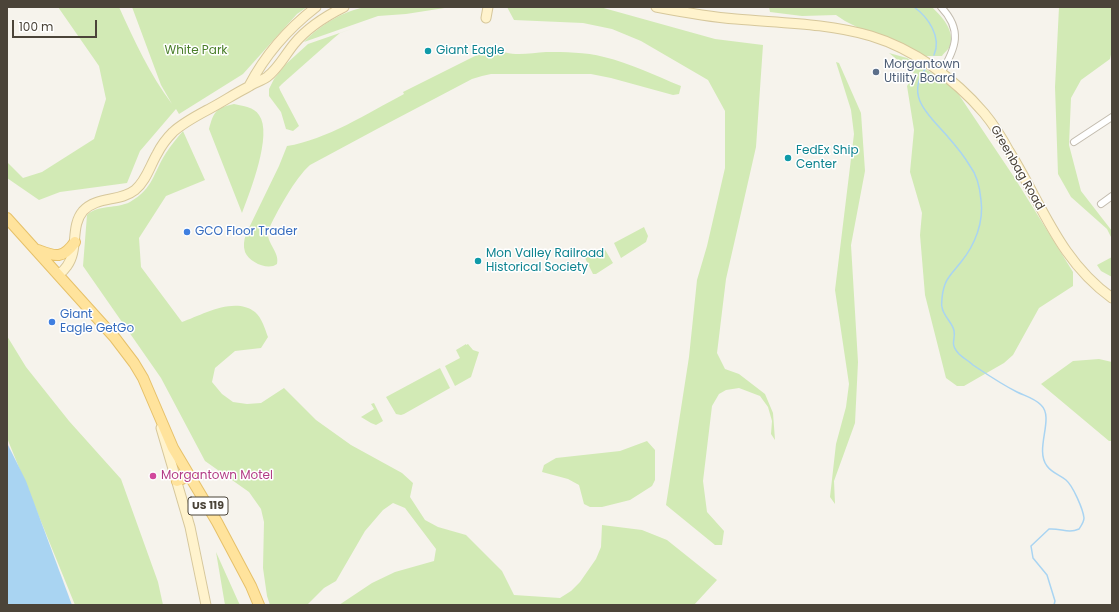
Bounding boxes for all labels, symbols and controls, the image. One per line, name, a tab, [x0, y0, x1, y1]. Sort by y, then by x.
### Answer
scale bar	[14, 12, 99, 38]
text: 100 m	[19, 18, 53, 35]
park label: White Park	[164, 44, 228, 58]
place label: Giant Eagle	[436, 44, 504, 58]
marker: Giant Eagle	[423, 46, 433, 56]
place label: Morgantown Utility Board	[884, 58, 960, 86]
marker: Morgantown Utility Board	[871, 67, 881, 77]
street label: Greenbag Road	[987, 123, 1047, 213]
place label: FedEx Ship Center	[796, 144, 858, 172]
marker: FedEx Ship Center	[783, 153, 793, 163]
place label: GCO Floor Trader	[195, 225, 297, 239]
marker: GCO Floor Trader	[182, 227, 192, 237]
place label: Mon Valley Railroad Historical Society	[486, 247, 604, 275]
marker: Mon Valley Railroad Historical Society	[473, 256, 483, 266]
place label: Giant Eagle GetGo	[60, 308, 134, 336]
marker: Giant Eagle GetGo	[47, 317, 57, 327]
place label: Morgantown Motel	[161, 469, 273, 483]
marker: Morgantown Motel	[148, 471, 158, 481]
road number: US 119	[188, 497, 228, 515]

